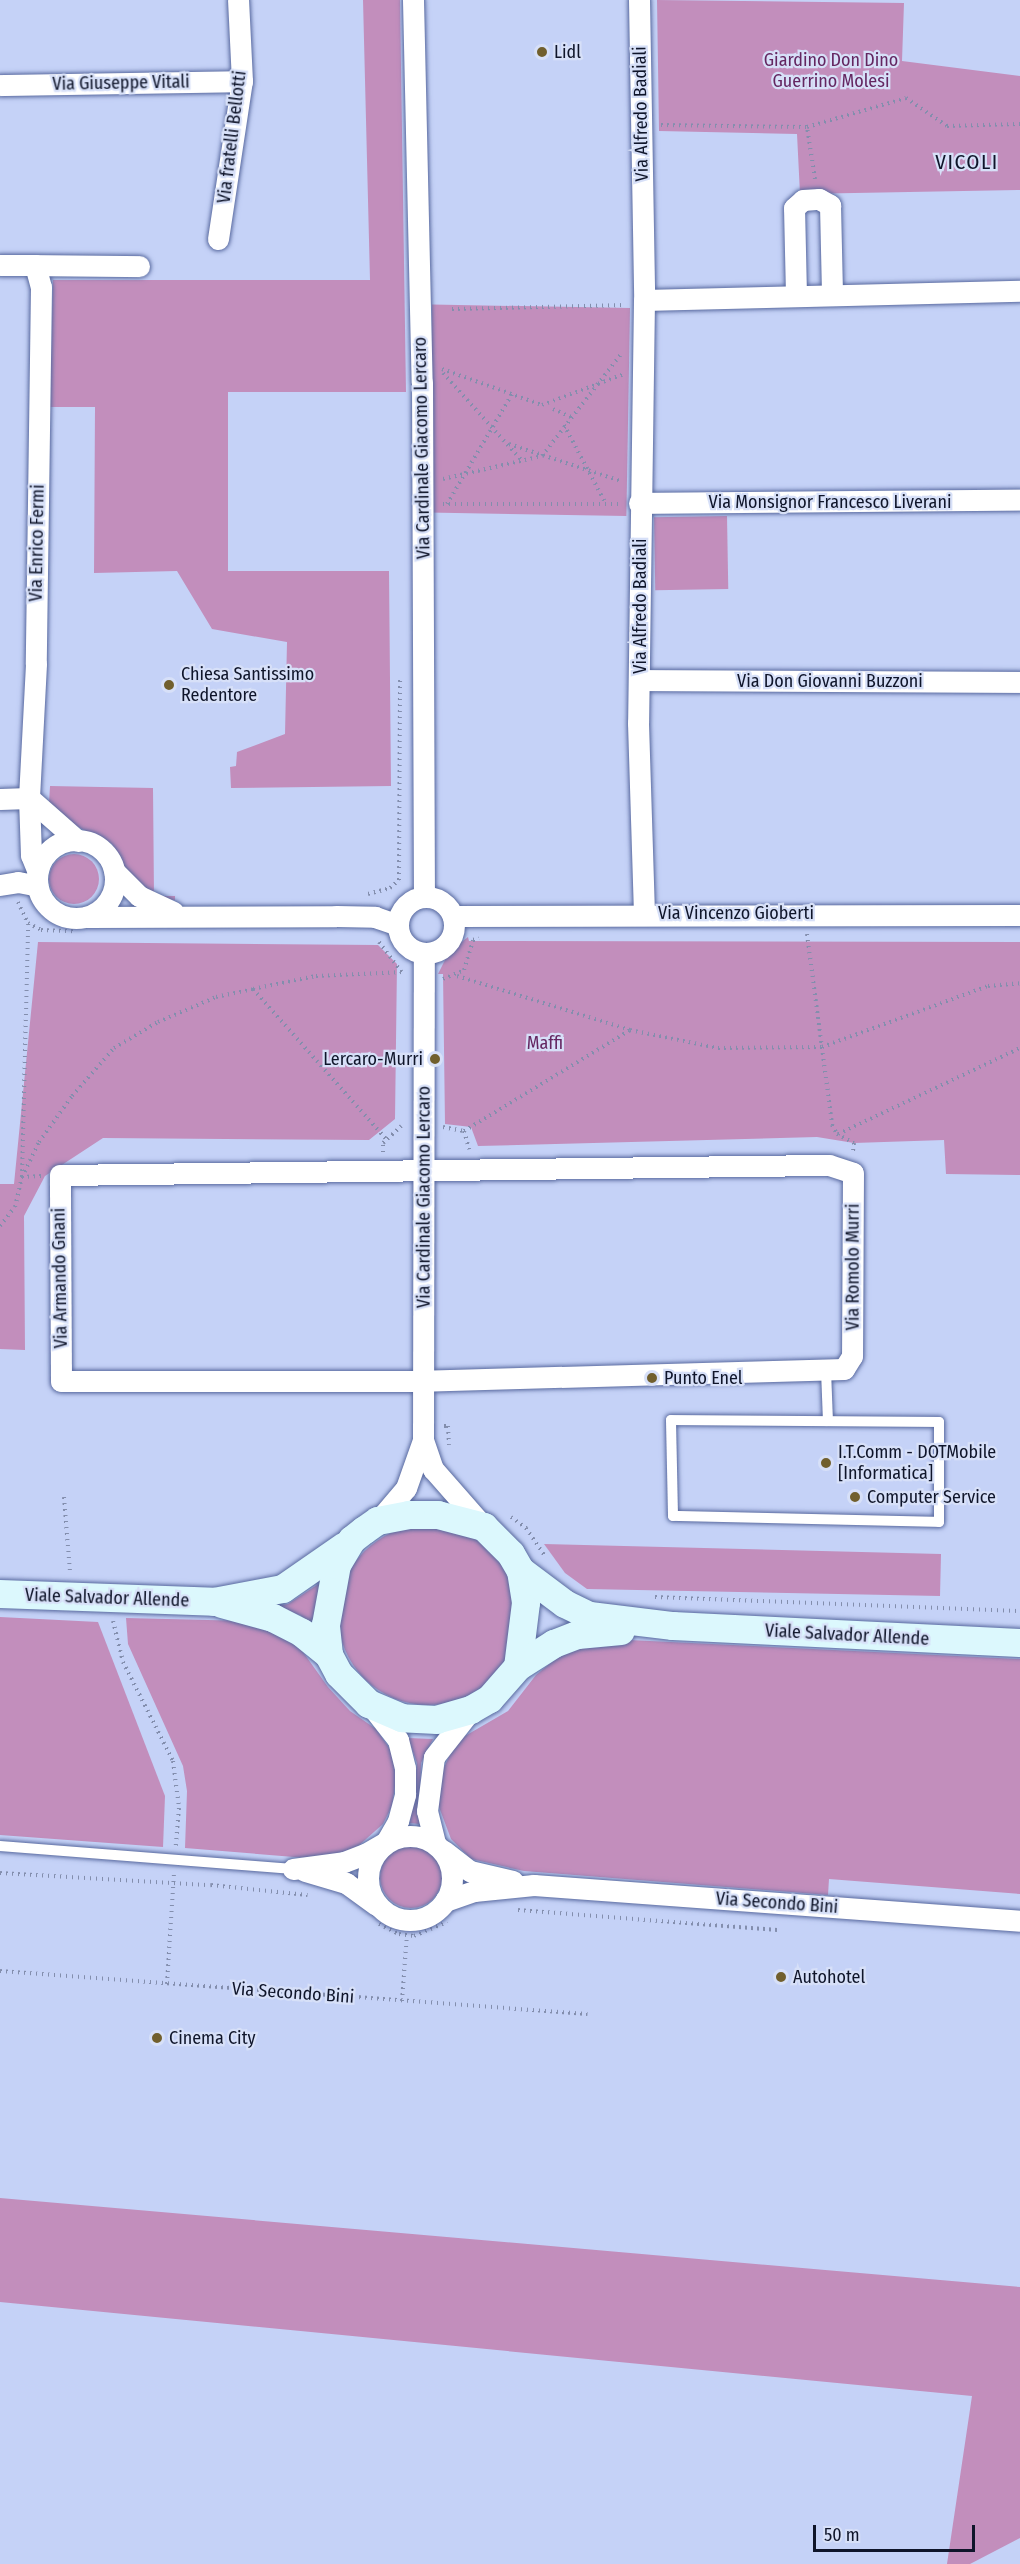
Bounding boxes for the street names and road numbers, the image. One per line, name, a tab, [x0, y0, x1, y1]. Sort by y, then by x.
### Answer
street label: Via Alfredo Badiali	[629, 46, 653, 182]
street label: Via fratelli Bellotti	[213, 69, 251, 205]
street label: Via Giuseppe Vitali	[52, 71, 190, 95]
street label: Via Cardinale Giacomo Lercaro	[409, 337, 435, 559]
street label: Via Enrico Fermi	[25, 484, 49, 602]
street label: Via Monsignor Francesco Liverani	[709, 491, 951, 513]
street label: Via Alfredo Badiali	[629, 538, 651, 674]
street label: Via Don Giovanni Buzzoni	[737, 670, 923, 692]
street label: Via Vincenzo Gioberti	[658, 902, 814, 924]
street label: Via Cardinale Giacomo Lercaro	[413, 1086, 435, 1308]
street label: Via Romolo Murri	[842, 1204, 864, 1330]
street label: Via Armando Gnani	[48, 1208, 72, 1348]
street label: Viale Salvador Allende	[25, 1584, 189, 1612]
street label: Viale Salvador Allende	[764, 1620, 930, 1650]
street label: Via Secondo Bini	[715, 1888, 839, 1918]
street label: Via Secondo Bini	[231, 1978, 355, 2008]

